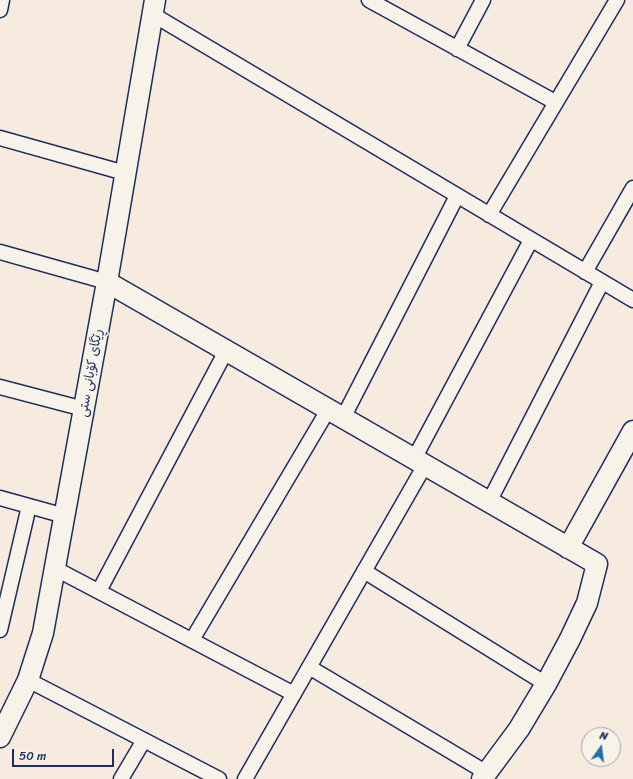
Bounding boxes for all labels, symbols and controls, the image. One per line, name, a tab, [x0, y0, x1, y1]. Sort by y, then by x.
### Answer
street label: ڕێگای کۆبانی ستی	[76, 328, 106, 418]
text: N	[598, 726, 610, 746]
north arrow	[581, 727, 621, 767]
scale bar	[14, 741, 116, 767]
text: 50 m	[19, 745, 46, 767]

